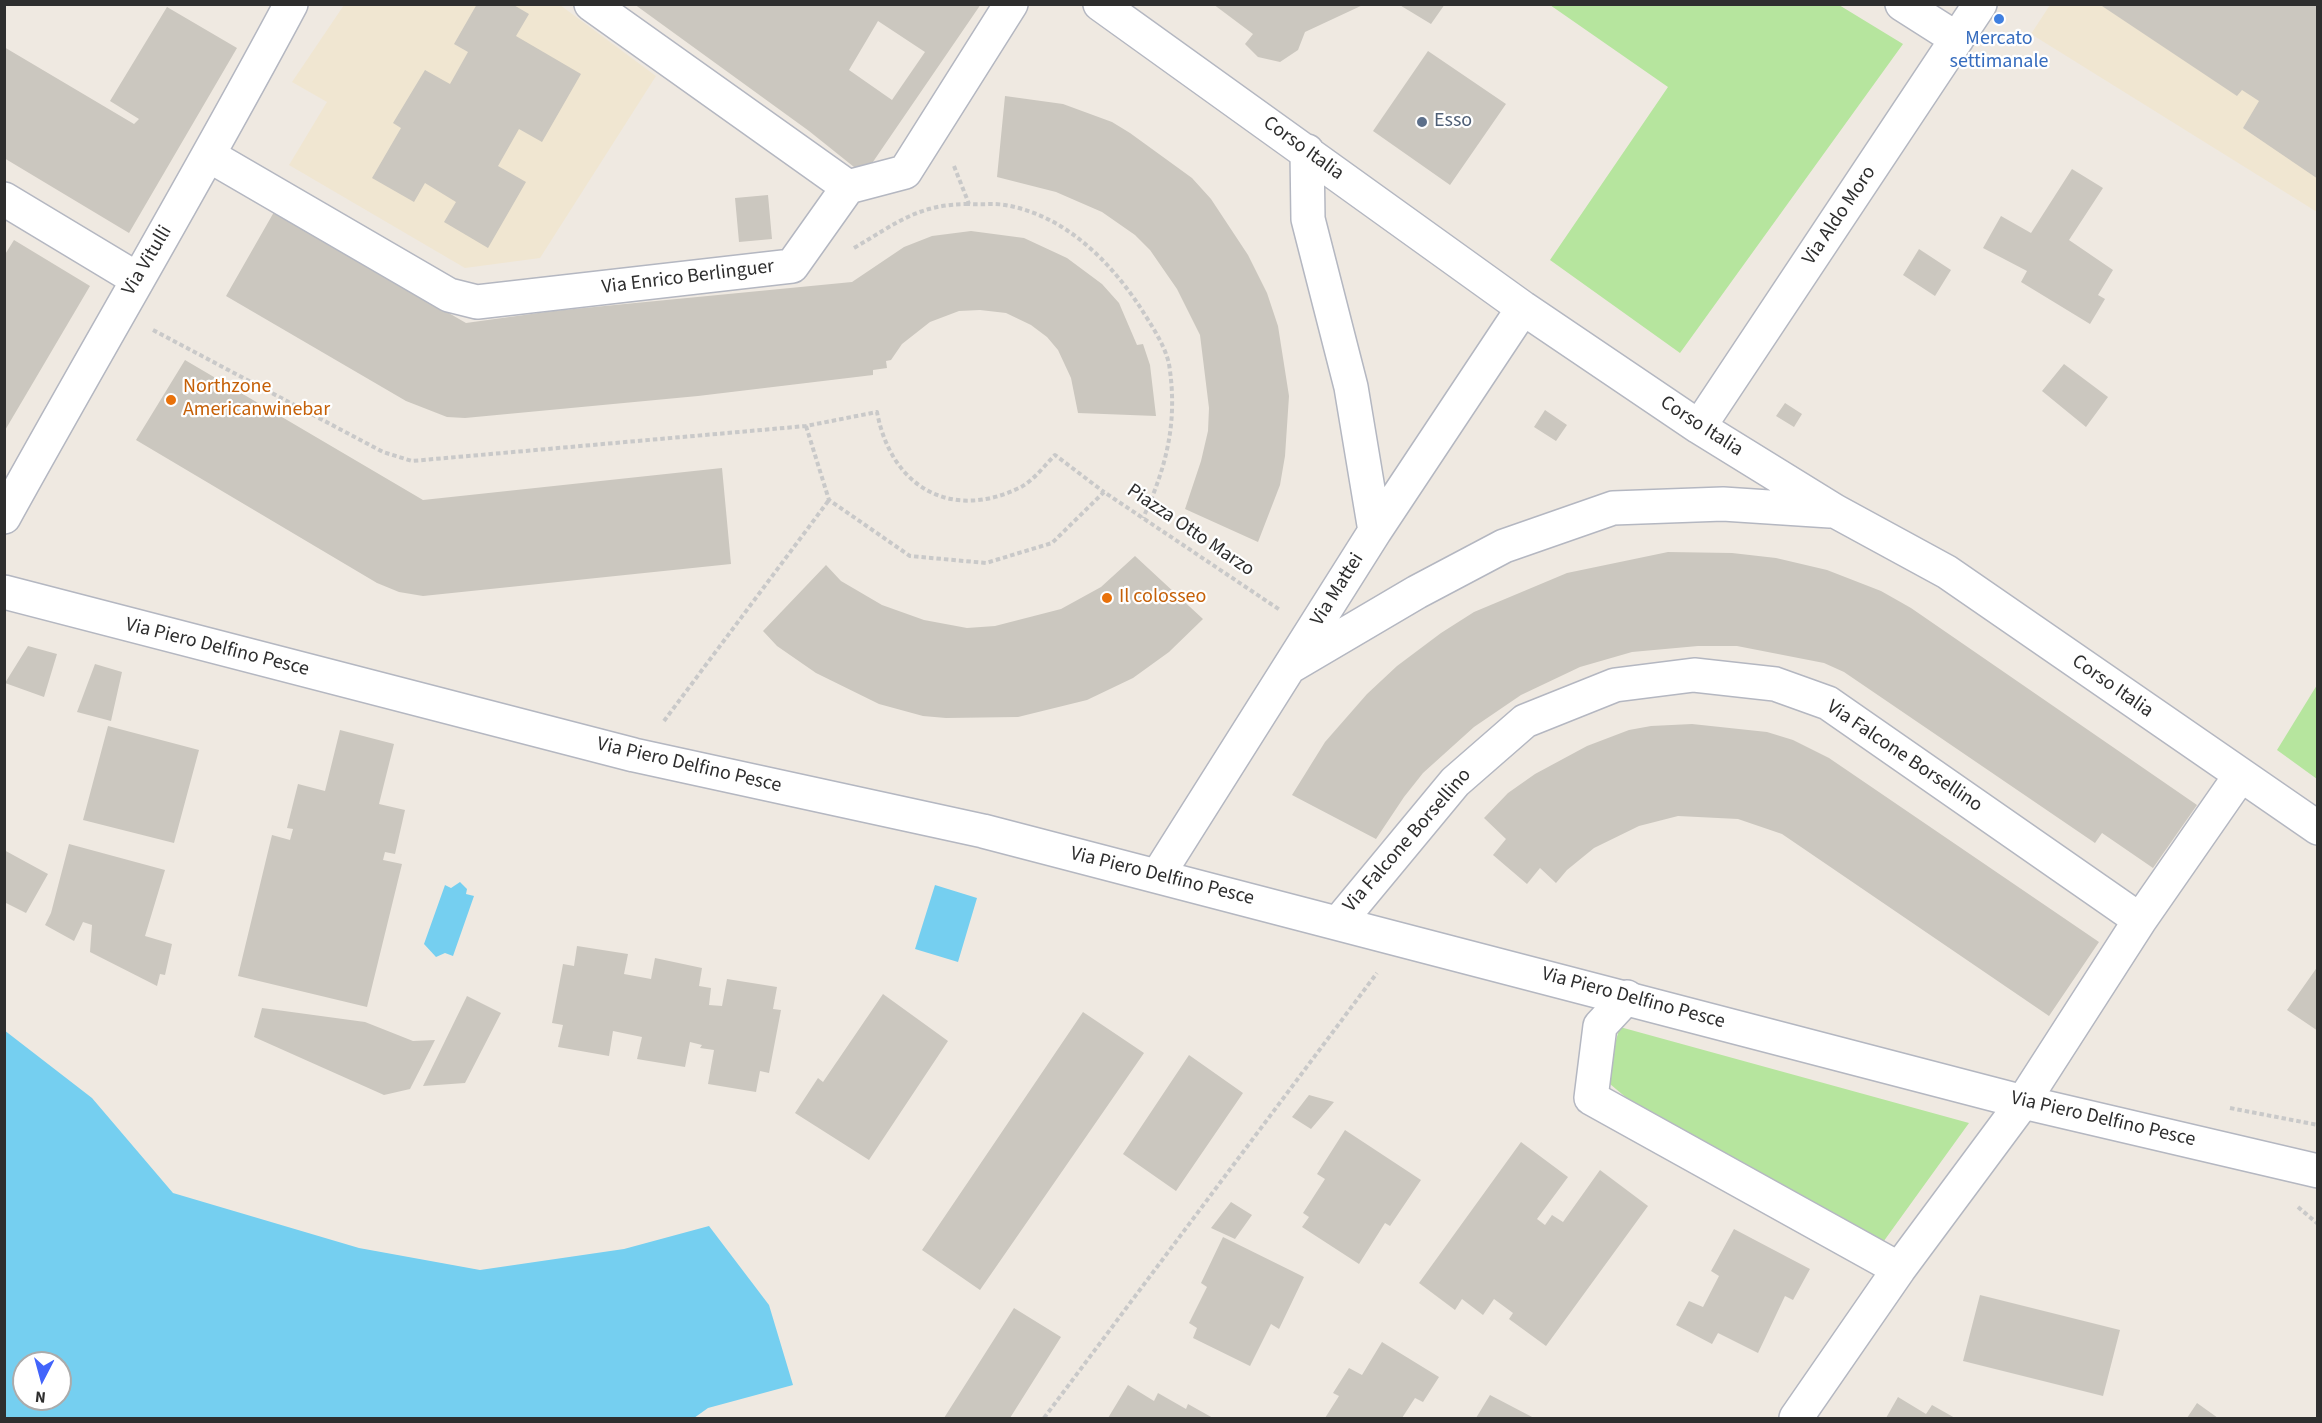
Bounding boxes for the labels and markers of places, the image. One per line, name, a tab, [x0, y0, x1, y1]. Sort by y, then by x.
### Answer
marker: Mercato settimanale	[1992, 12, 2006, 26]
place label: Mercato settimanale	[1950, 28, 2048, 75]
place label: Esso	[1434, 110, 1472, 134]
marker: Esso	[1415, 115, 1429, 129]
place label: Northzone Americanwinebar	[183, 376, 330, 423]
marker: Northzone Americanwinebar	[164, 393, 178, 407]
place label: Il colosseo	[1119, 586, 1206, 610]
marker: Il colosseo	[1100, 591, 1114, 605]

